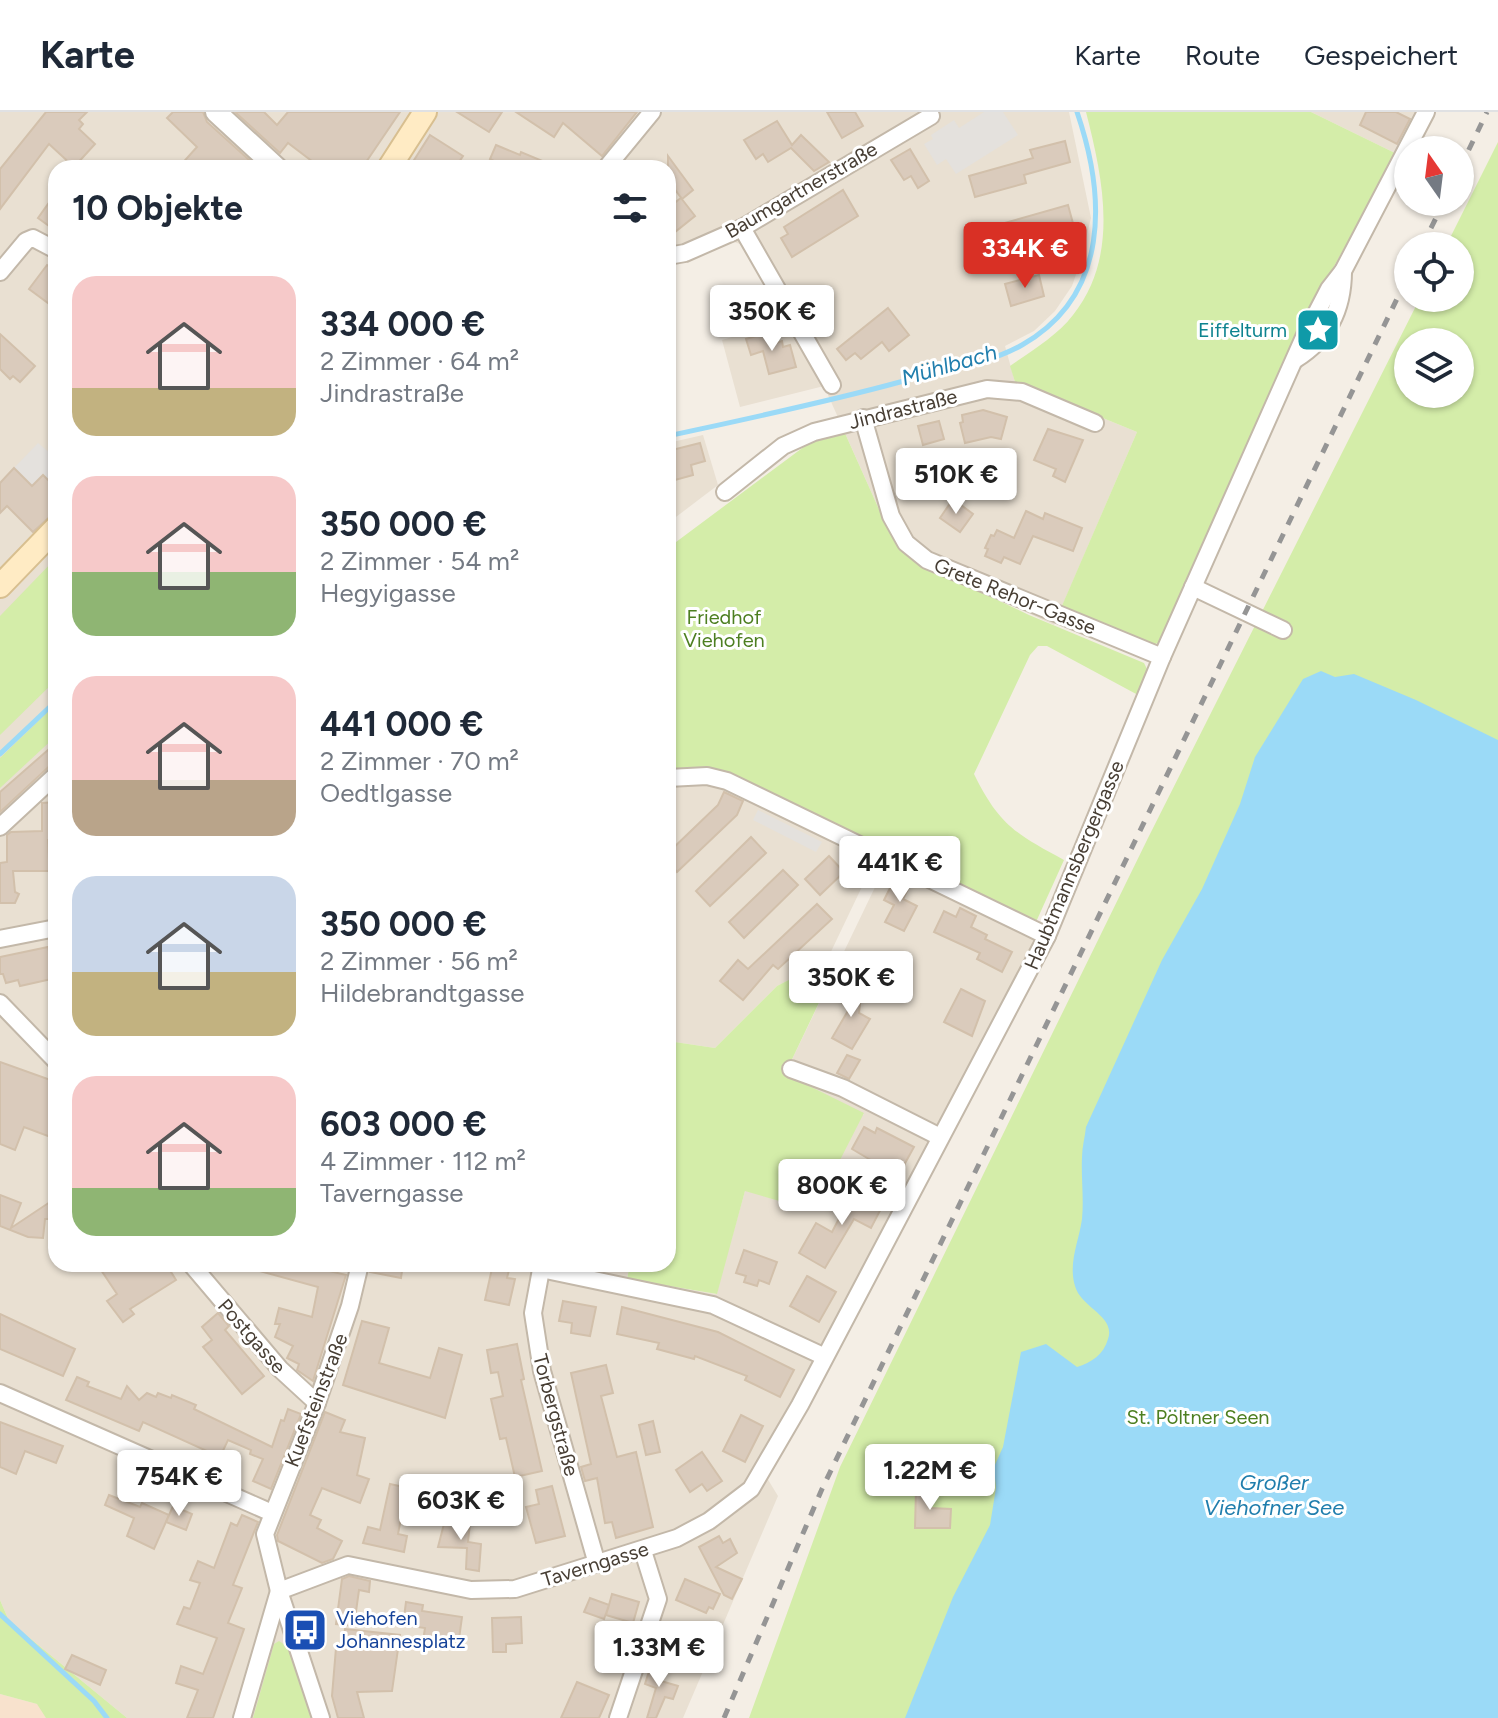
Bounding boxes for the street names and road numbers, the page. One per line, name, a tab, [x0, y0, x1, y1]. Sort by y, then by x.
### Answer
street label: Baumgartnerstraße	[721, 137, 881, 243]
street label: Jindrastraße	[846, 384, 960, 434]
street label: Grete Rehor-Gasse	[931, 553, 1100, 639]
street label: Haubtmannsbergergasse	[1019, 757, 1129, 973]
street label: Postgasse	[213, 1294, 291, 1378]
street label: Kuefsteinstraße	[279, 1330, 353, 1470]
street label: Torbergstraße	[528, 1351, 584, 1479]
street label: Taverngasse	[539, 1536, 651, 1592]

